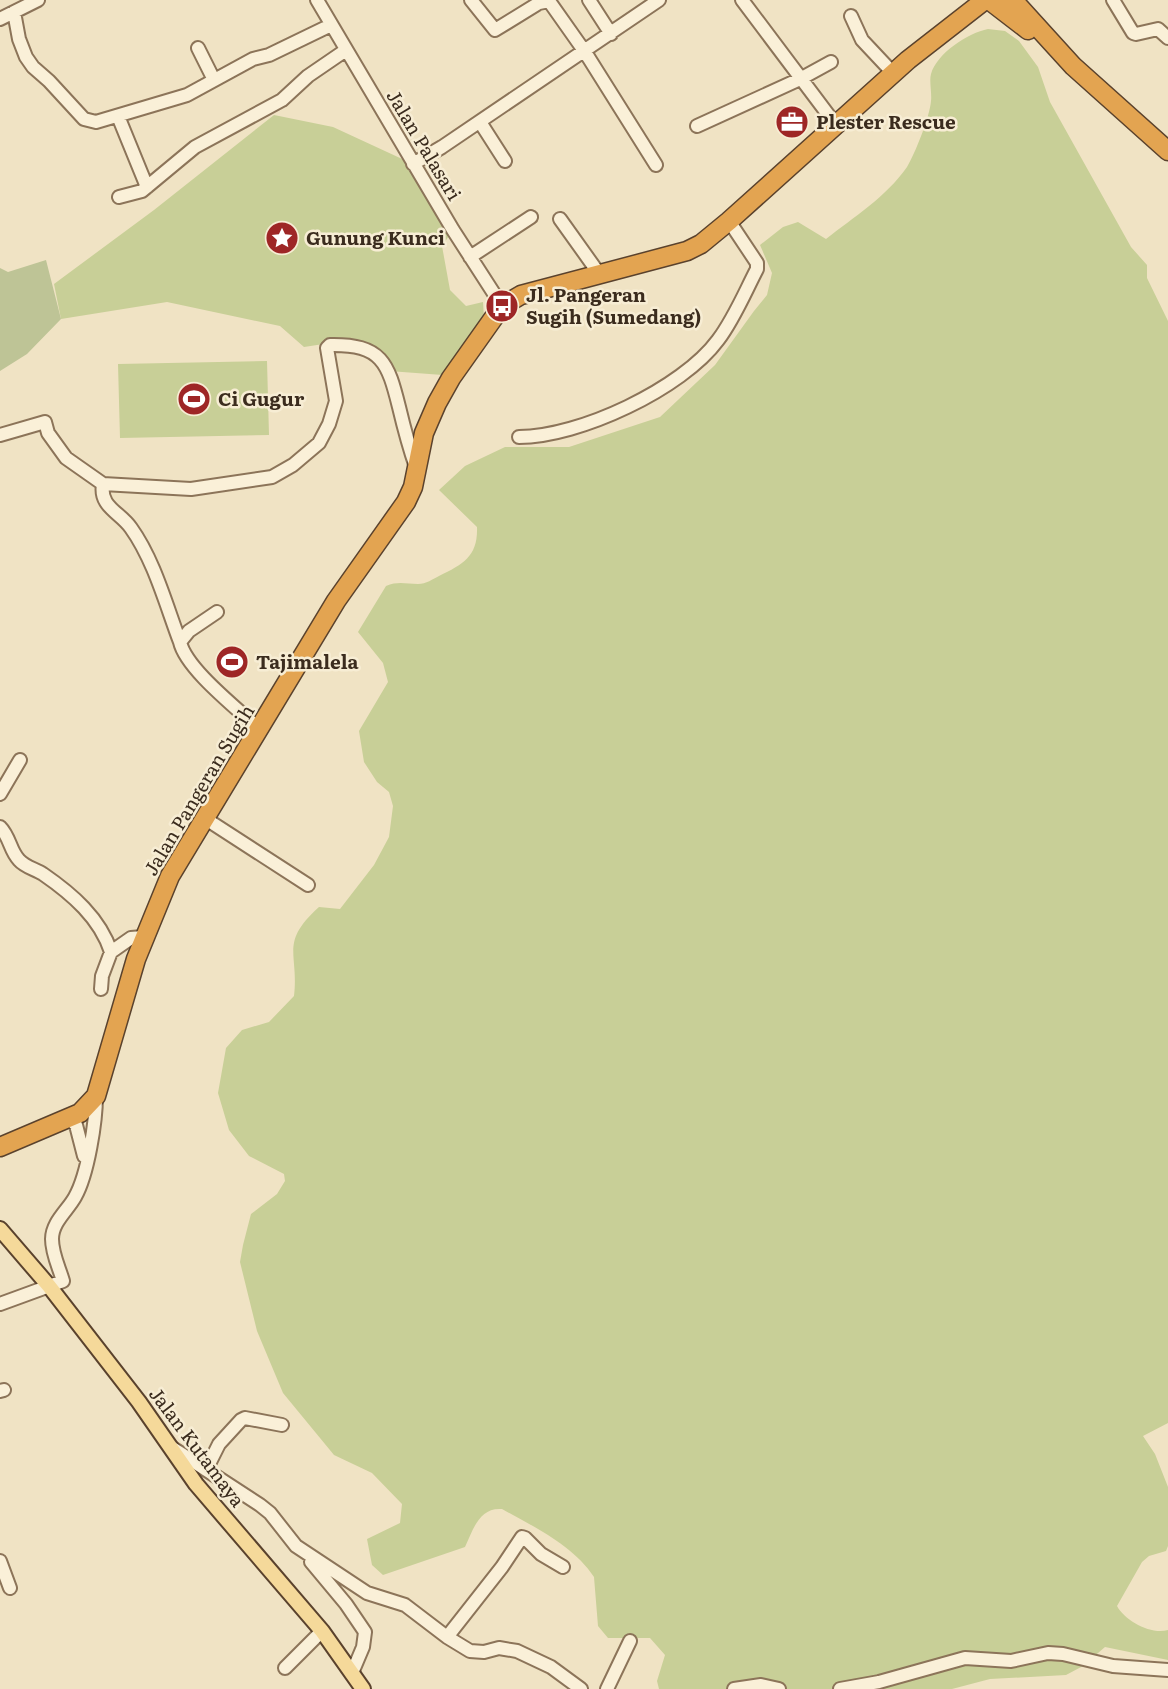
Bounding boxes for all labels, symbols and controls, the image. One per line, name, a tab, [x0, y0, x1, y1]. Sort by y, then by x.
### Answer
street label: Jalan Palasari	[381, 84, 469, 205]
office icon: Plester Rescue	[773, 103, 811, 141]
place label: Plester Rescue	[816, 107, 956, 135]
place icon: Gunung Kunci	[263, 219, 301, 257]
place label: Gunung Kunci	[306, 223, 445, 251]
place label: Jl. Pangeran Sugih (Sumedang)	[526, 280, 701, 330]
bus stop icon: Jl. Pangeran Sugih (Sumedang)	[483, 287, 521, 325]
sports icon: Ci Gugur	[175, 380, 213, 418]
place label: Ci Gugur	[218, 384, 305, 412]
sports icon: Tajimalela	[213, 643, 251, 681]
place label: Tajimalela	[256, 647, 359, 675]
street label: Jalan Pangeran Sugih	[136, 699, 260, 880]
street label: Jalan Kutamaya	[143, 1381, 253, 1513]

